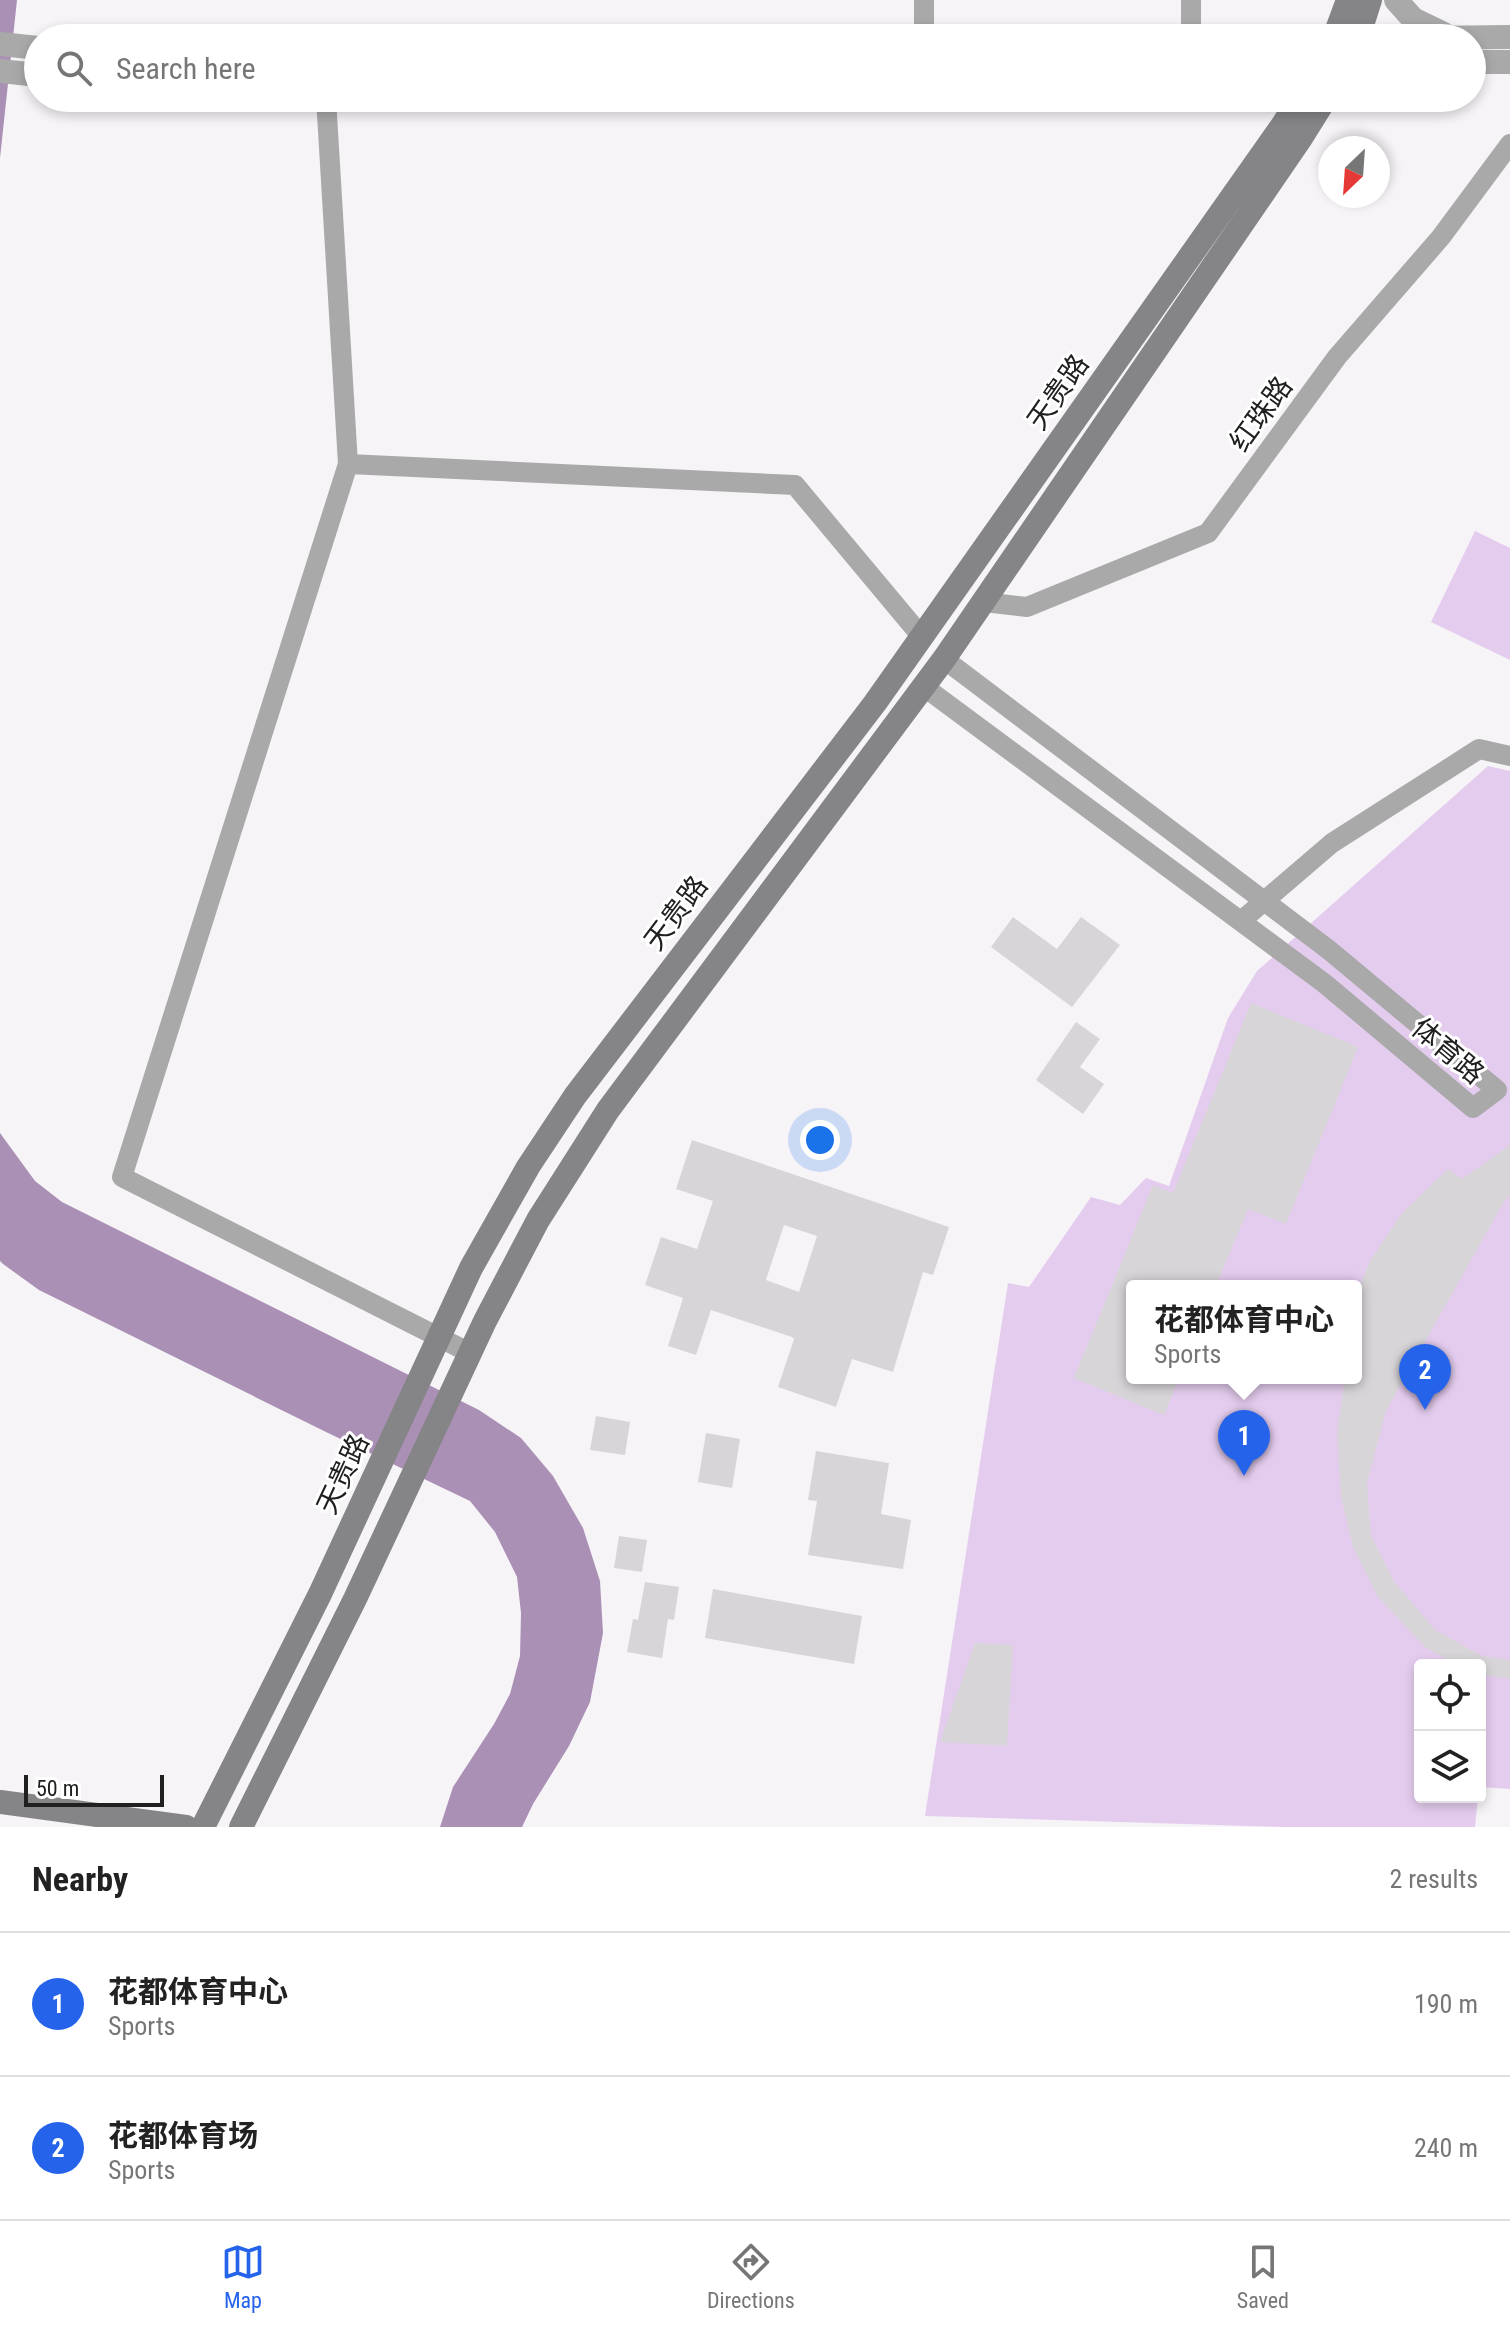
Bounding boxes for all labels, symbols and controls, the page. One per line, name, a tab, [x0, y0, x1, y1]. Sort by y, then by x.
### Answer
search box	[24, 24, 1486, 112]
icon: search	[52, 46, 96, 90]
text: Search here	[116, 51, 256, 86]
north arrow	[1318, 136, 1390, 208]
street label: 天贵路	[1020, 348, 1096, 436]
street label: 红珠路	[1223, 370, 1299, 458]
street label: 天贵路	[638, 870, 714, 956]
street label: 体育路	[1405, 1011, 1491, 1091]
your location	[800, 1120, 840, 1160]
popup	[1126, 1280, 1362, 1384]
text: 花都体育中心	[1154, 1302, 1334, 1337]
text: Sports	[1154, 1339, 1221, 1369]
pin: 2	[1399, 1344, 1451, 1410]
pin: 1	[1218, 1410, 1270, 1476]
street label: 天贵路	[310, 1429, 376, 1519]
map controls	[1414, 1659, 1486, 1803]
button: locate	[1414, 1659, 1486, 1731]
button: layers	[1414, 1731, 1486, 1803]
scale bar	[24, 1771, 164, 1807]
text: 50 m	[36, 1776, 79, 1801]
text: Nearby	[32, 1859, 128, 1899]
text: 2 results	[1389, 1864, 1478, 1894]
text: 花都体育中心	[108, 1974, 288, 2009]
text: 1	[51, 1989, 65, 2019]
text: 190 m	[1414, 1989, 1478, 2019]
text: Sports	[108, 2011, 175, 2041]
text: 花都体育场	[108, 2118, 258, 2153]
text: 2	[51, 2133, 65, 2163]
text: 240 m	[1414, 2133, 1478, 2163]
text: Sports	[108, 2155, 175, 2185]
tab: Map	[221, 2240, 265, 2313]
tab: Directions	[707, 2240, 795, 2313]
tab: Saved	[1237, 2240, 1289, 2313]

